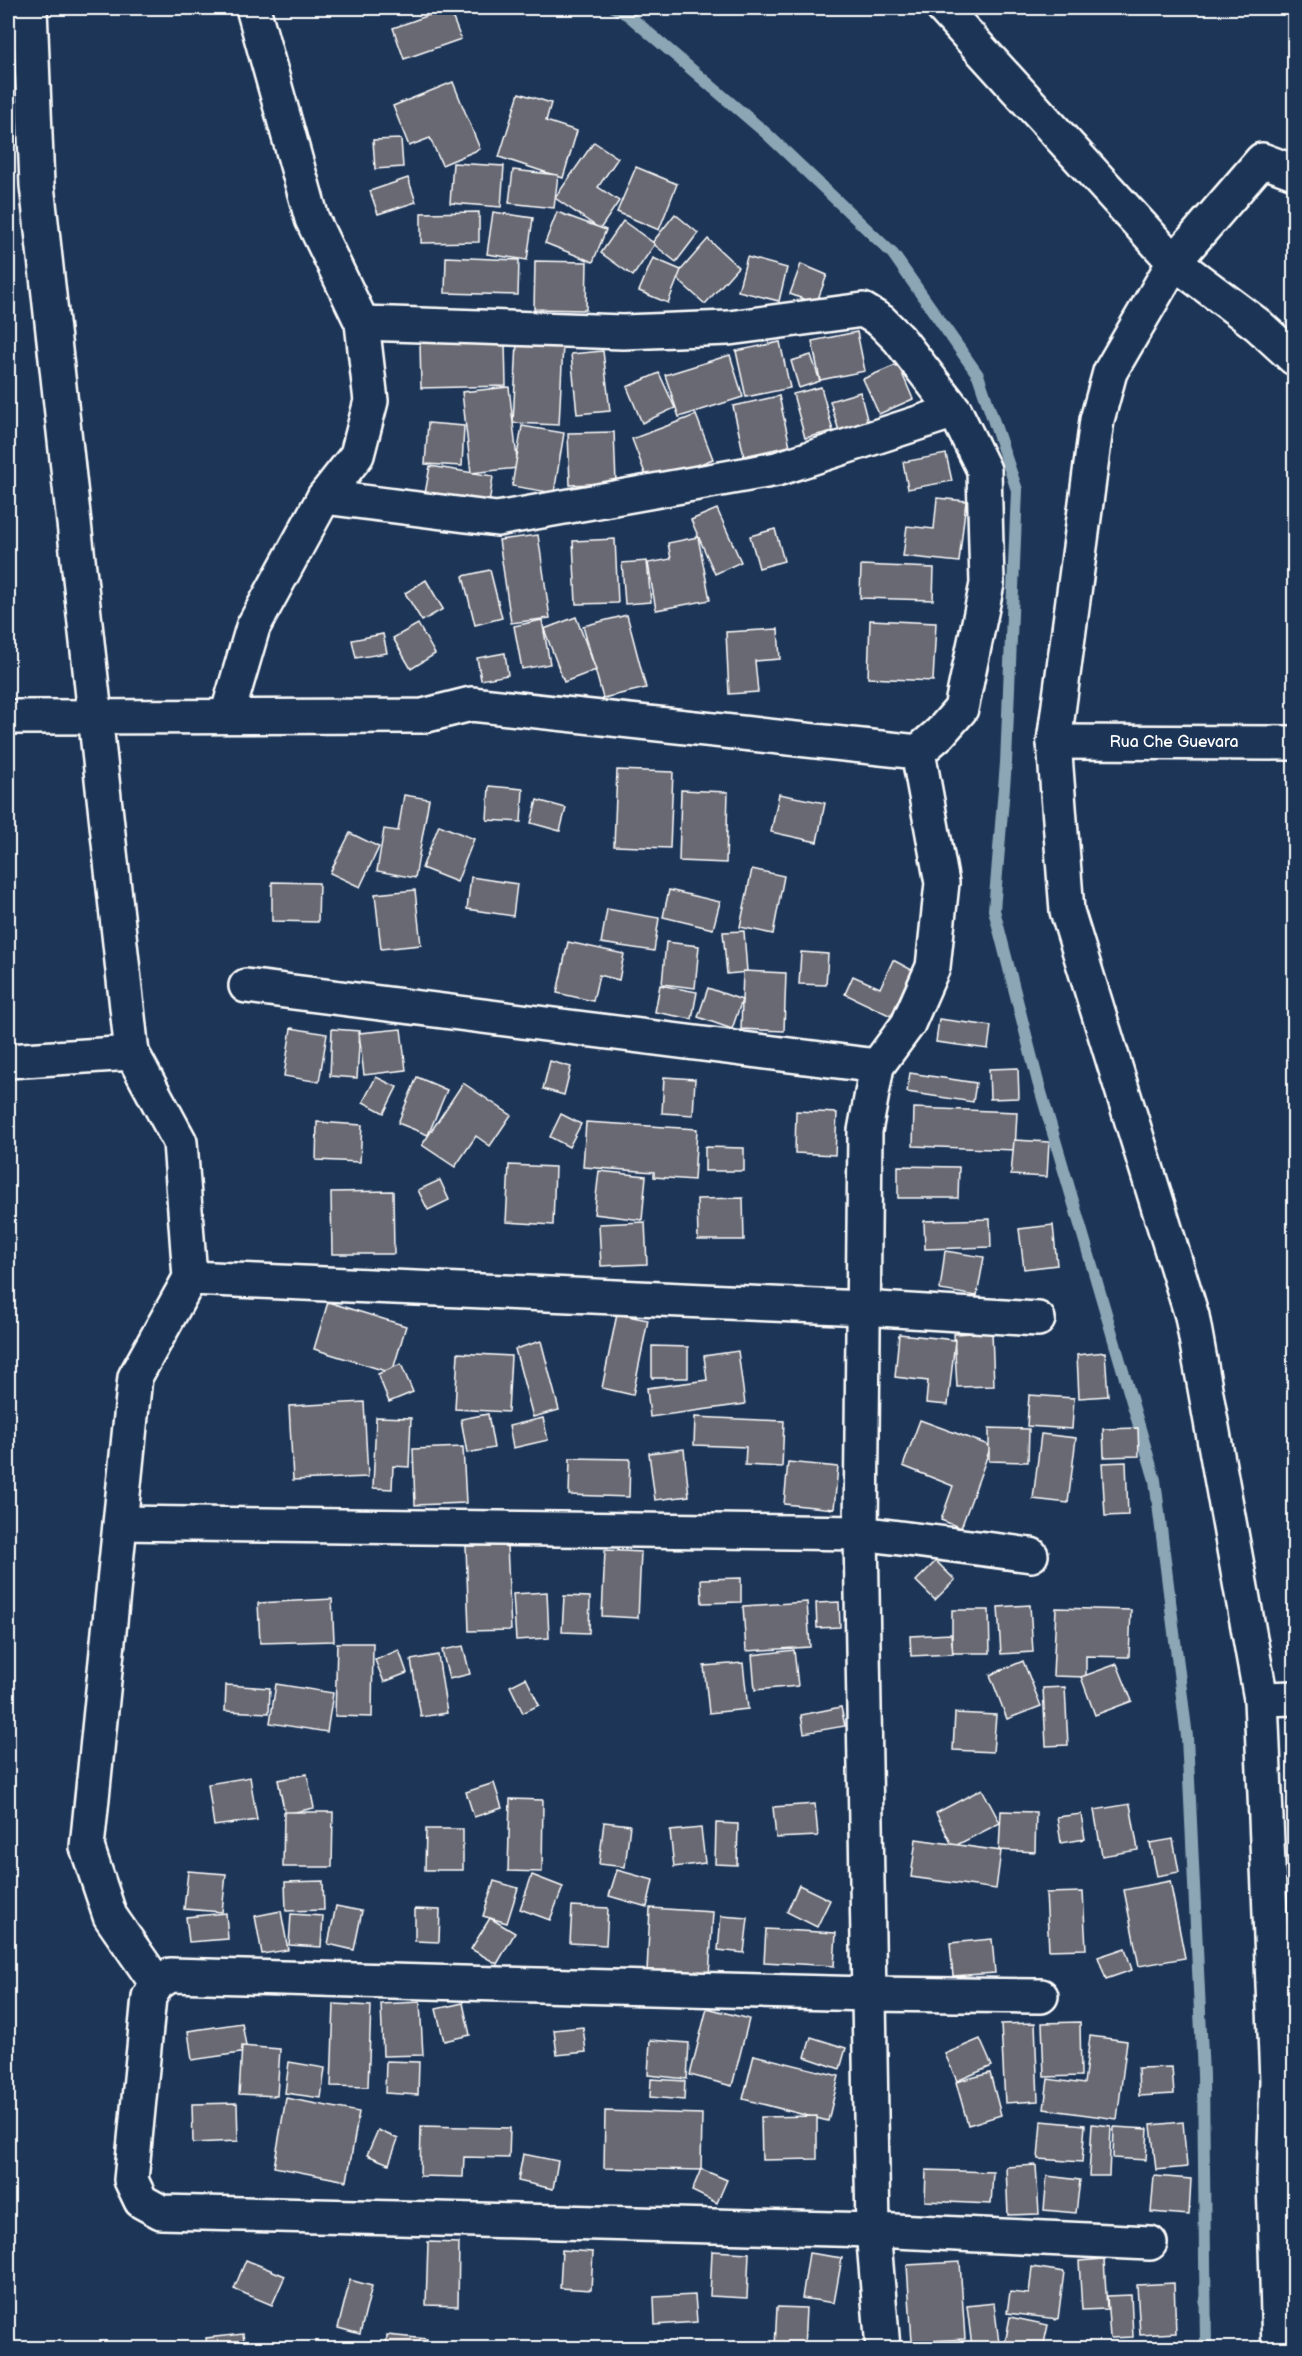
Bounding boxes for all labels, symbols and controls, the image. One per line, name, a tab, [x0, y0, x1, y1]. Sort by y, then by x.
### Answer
street label: Rua Che Guevara	[1109, 733, 1239, 752]

